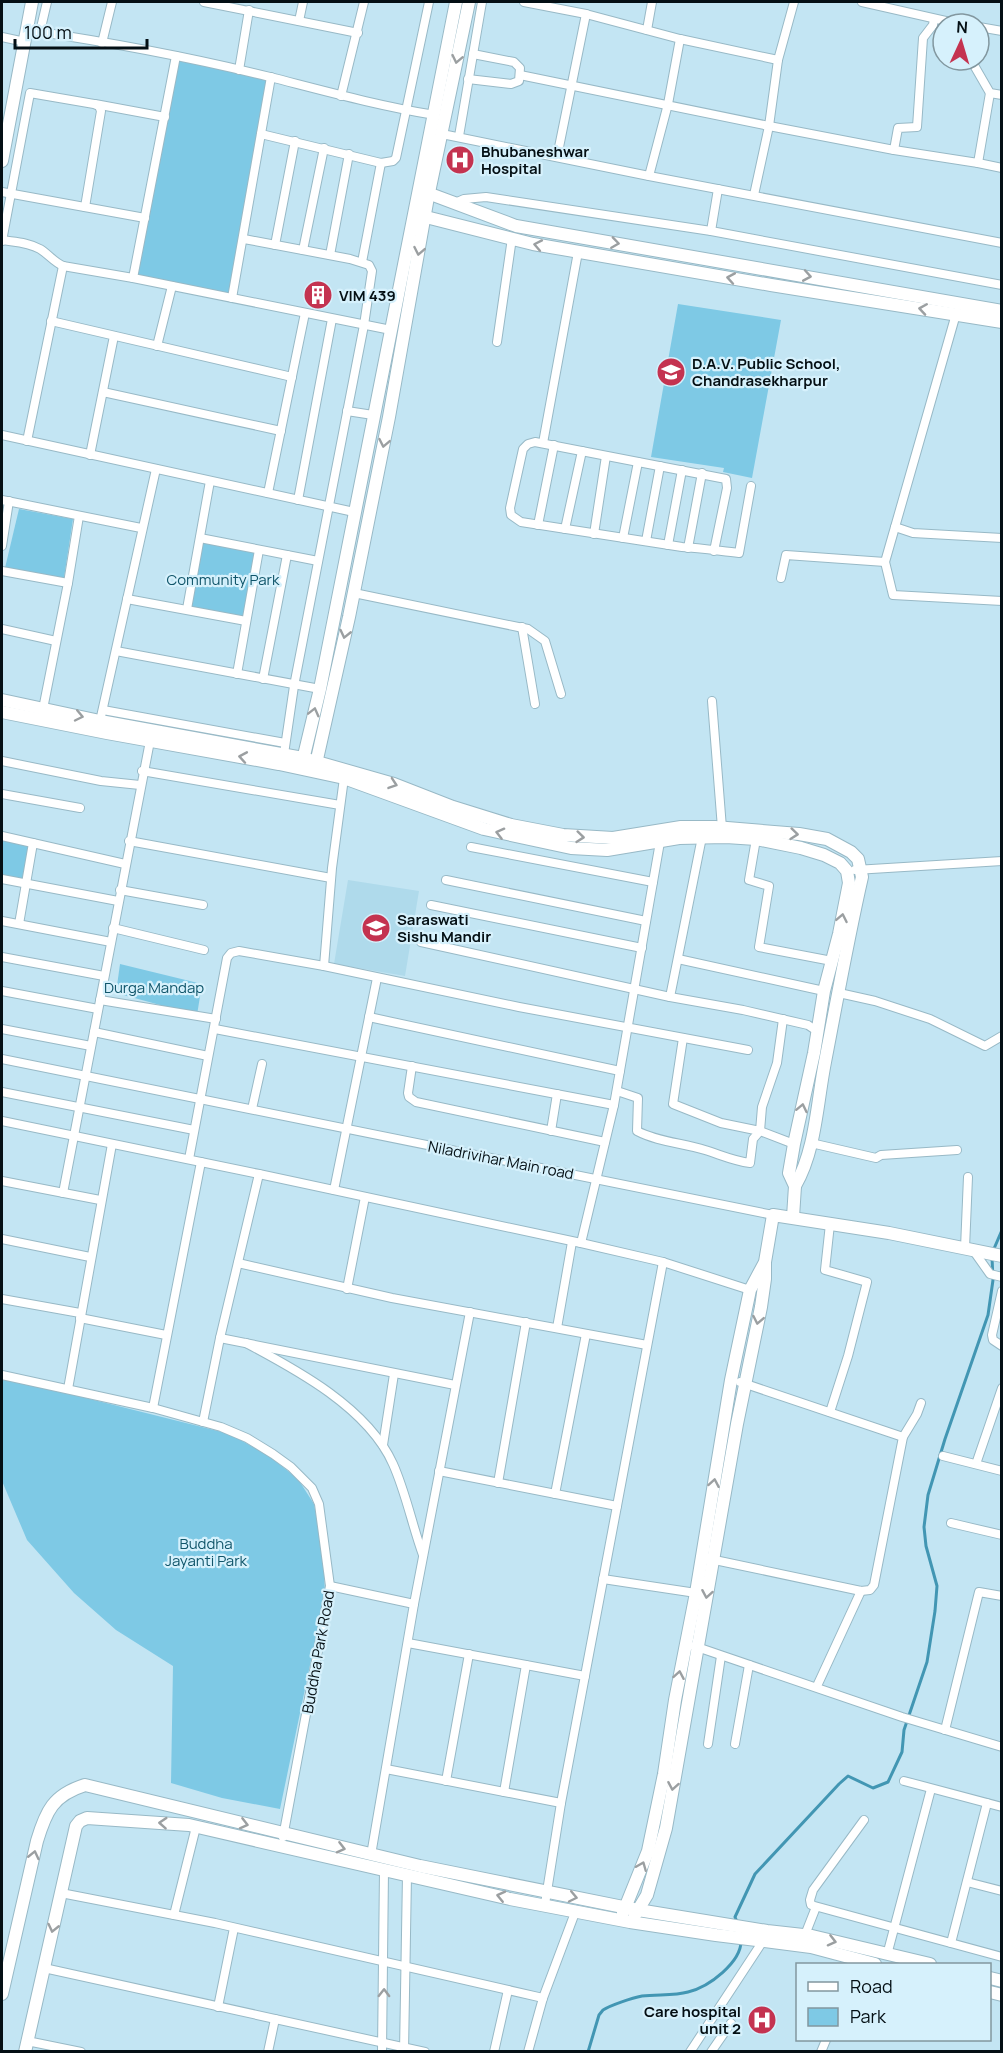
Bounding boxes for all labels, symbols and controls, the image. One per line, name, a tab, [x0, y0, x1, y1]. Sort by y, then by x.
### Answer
scale bar	[15, 12, 147, 50]
north arrow	[931, 12, 991, 72]
text: N	[956, 16, 969, 38]
text: 100 m	[24, 20, 72, 44]
one-way arrow	[451, 54, 464, 64]
place label: Bhubaneshwar Hospital	[481, 141, 589, 179]
hospital icon: Bhubaneshwar Hospital	[444, 144, 476, 176]
one-way arrow	[610, 237, 619, 249]
one-way arrow	[534, 239, 544, 252]
one-way arrow	[413, 246, 426, 256]
one-way arrow	[802, 270, 811, 282]
one-way arrow	[726, 273, 735, 285]
building icon: VIM 439	[302, 279, 334, 311]
place label: VIM 439	[339, 285, 396, 306]
one-way arrow	[918, 303, 928, 316]
place label: D.A.V. Public School, Chandrasekharpur	[692, 353, 841, 391]
school or university icon: D.A.V. Public School, Chandrasekharpur	[655, 356, 687, 388]
one-way arrow	[378, 437, 391, 447]
park label: Community Park	[167, 569, 280, 590]
one-way arrow	[340, 629, 353, 639]
one-way arrow	[307, 707, 320, 717]
one-way arrow	[74, 709, 84, 722]
one-way arrow	[239, 752, 248, 764]
one-way arrow	[387, 777, 397, 790]
one-way arrow	[790, 827, 799, 840]
one-way arrow	[495, 828, 505, 841]
one-way arrow	[575, 830, 584, 843]
place label: Saraswati Sishu Mandir	[397, 909, 491, 947]
school or university icon: Saraswati Sishu Mandir	[360, 912, 392, 944]
one-way arrow	[835, 913, 848, 923]
park label: Durga Mandap	[104, 977, 204, 998]
one-way arrow	[794, 1104, 807, 1114]
street label: Niladrivihar Main road	[426, 1136, 576, 1184]
one-way arrow	[752, 1314, 765, 1324]
one-way arrow	[707, 1478, 720, 1488]
park label: Buddha Jayanti Park	[165, 1533, 248, 1571]
street label: Buddha Park Road	[297, 1589, 339, 1715]
one-way arrow	[701, 1589, 713, 1599]
one-way arrow	[672, 1670, 685, 1680]
one-way arrow	[667, 1781, 680, 1791]
one-way arrow	[158, 1817, 168, 1830]
one-way arrow	[239, 1817, 249, 1830]
one-way arrow	[336, 1840, 346, 1853]
one-way arrow	[26, 1850, 39, 1860]
one-way arrow	[635, 1861, 647, 1872]
one-way arrow	[567, 1890, 577, 1903]
one-way arrow	[496, 1891, 506, 1904]
one-way arrow	[47, 1923, 60, 1933]
one-way arrow	[827, 1933, 837, 1946]
legend	[796, 1963, 991, 2041]
text: Road	[850, 1974, 893, 1998]
one-way arrow	[377, 1989, 390, 1998]
place label: Care hospital unit 2	[644, 2001, 741, 2039]
hospital icon: Care hospital unit 2	[746, 2004, 778, 2036]
text: Park	[850, 2004, 887, 2028]

